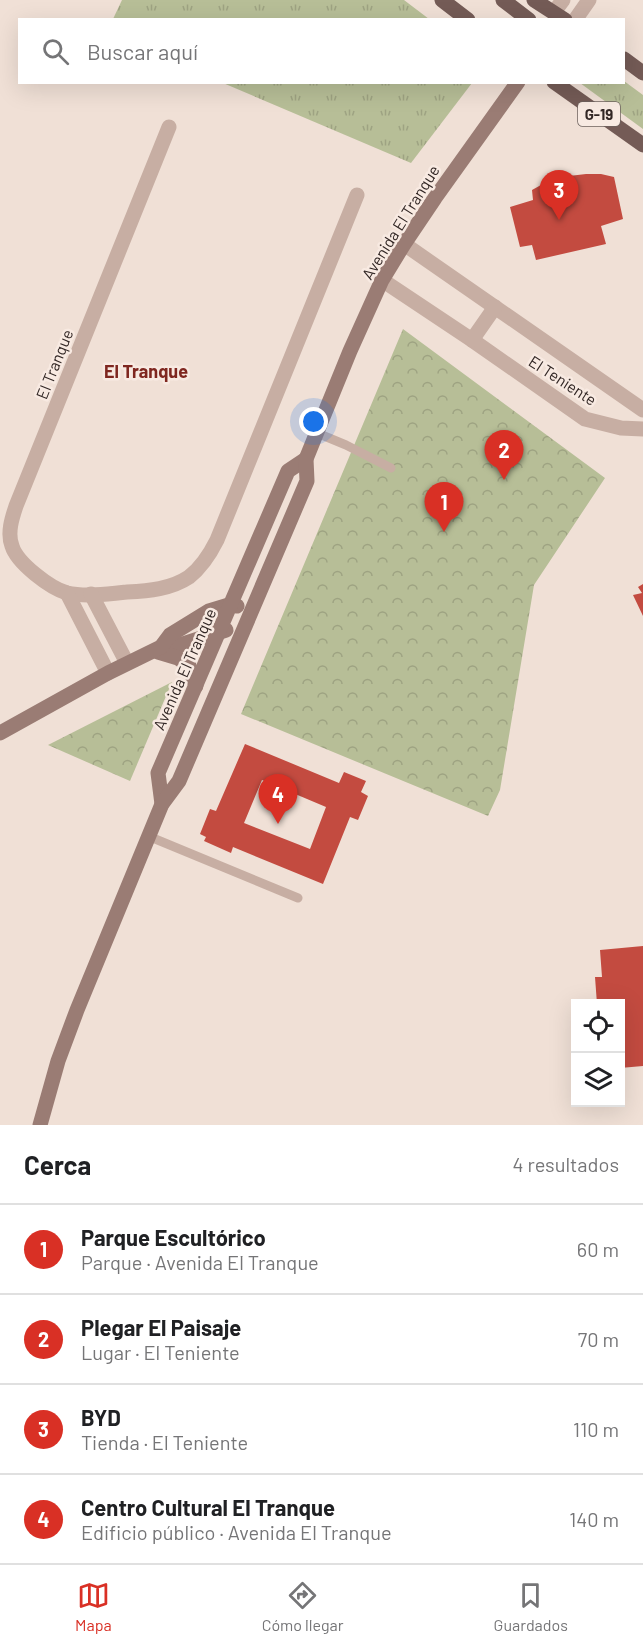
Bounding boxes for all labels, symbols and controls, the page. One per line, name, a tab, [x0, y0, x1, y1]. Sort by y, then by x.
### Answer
search box	[18, 18, 625, 84]
icon: search	[39, 35, 72, 68]
text: Buscar aquí	[87, 38, 198, 64]
road number: G-19	[578, 102, 620, 126]
street label: Avenida El Tranque	[357, 161, 443, 283]
pin: 3	[540, 170, 578, 220]
street label: El Tranque	[31, 326, 77, 402]
street label: El Teniente	[526, 351, 600, 409]
district label: El Tranque	[104, 360, 188, 382]
your location	[299, 407, 328, 436]
pin: 2	[484, 430, 524, 480]
pin: 1	[424, 482, 464, 532]
street label: Avenida El Tranque	[149, 605, 219, 733]
pin: 4	[258, 774, 298, 824]
map controls	[571, 999, 625, 1107]
button: locate	[571, 999, 625, 1053]
button: layers	[571, 1053, 625, 1107]
text: Cerca	[24, 1149, 91, 1180]
text: 4 resultados	[512, 1152, 619, 1176]
text: Parque Escultórico	[81, 1224, 266, 1250]
text: 1	[40, 1237, 47, 1261]
text: 60 m	[577, 1237, 619, 1261]
text: Parque · Avenida El Tranque	[81, 1250, 319, 1274]
text: Plegar El Paisaje	[81, 1314, 241, 1340]
text: 2	[38, 1327, 49, 1351]
text: 70 m	[578, 1327, 619, 1351]
text: Lugar · El Teniente	[81, 1340, 240, 1364]
text: BYD	[81, 1404, 121, 1430]
text: 3	[38, 1417, 49, 1441]
text: 110 m	[573, 1417, 619, 1441]
text: Tienda · El Teniente	[81, 1430, 248, 1454]
text: Centro Cultural El Tranque	[81, 1494, 335, 1520]
text: 4	[37, 1507, 50, 1531]
text: 140 m	[569, 1507, 619, 1531]
text: Edificio público · Avenida El Tranque	[81, 1520, 392, 1544]
tab: Mapa	[75, 1579, 112, 1634]
tab: Cómo llegar	[262, 1579, 344, 1634]
tab: Guardados	[494, 1579, 568, 1634]

